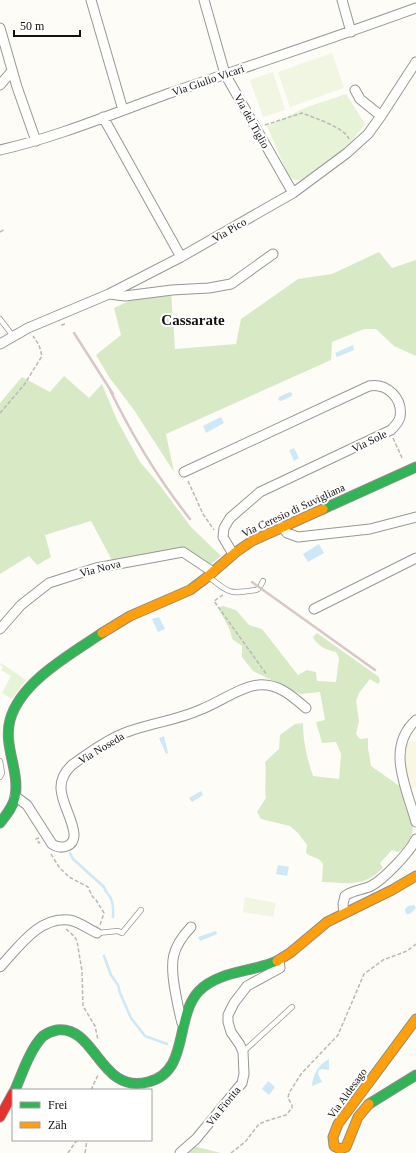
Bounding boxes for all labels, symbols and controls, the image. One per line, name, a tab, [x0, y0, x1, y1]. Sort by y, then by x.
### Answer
scale bar	[14, 12, 80, 38]
text: 50 m	[20, 19, 45, 33]
street label: Via Giulio Vicari	[170, 62, 246, 98]
street label: Via del Tiglio	[232, 92, 272, 151]
street label: Via Pico	[210, 215, 249, 245]
district label: Cassarate	[161, 312, 225, 328]
street label: Via Sole	[350, 427, 389, 455]
street label: Via Ceresio di Suvigliana	[239, 481, 347, 539]
street label: Via Nova	[78, 557, 122, 579]
street label: Via Noseda	[76, 730, 126, 766]
street label: Via Aldesago	[325, 1065, 369, 1120]
street label: Via Fiorita	[203, 1084, 243, 1128]
legend	[12, 1089, 152, 1141]
text: Frei	[48, 1098, 68, 1112]
text: Zäh	[48, 1118, 67, 1132]

